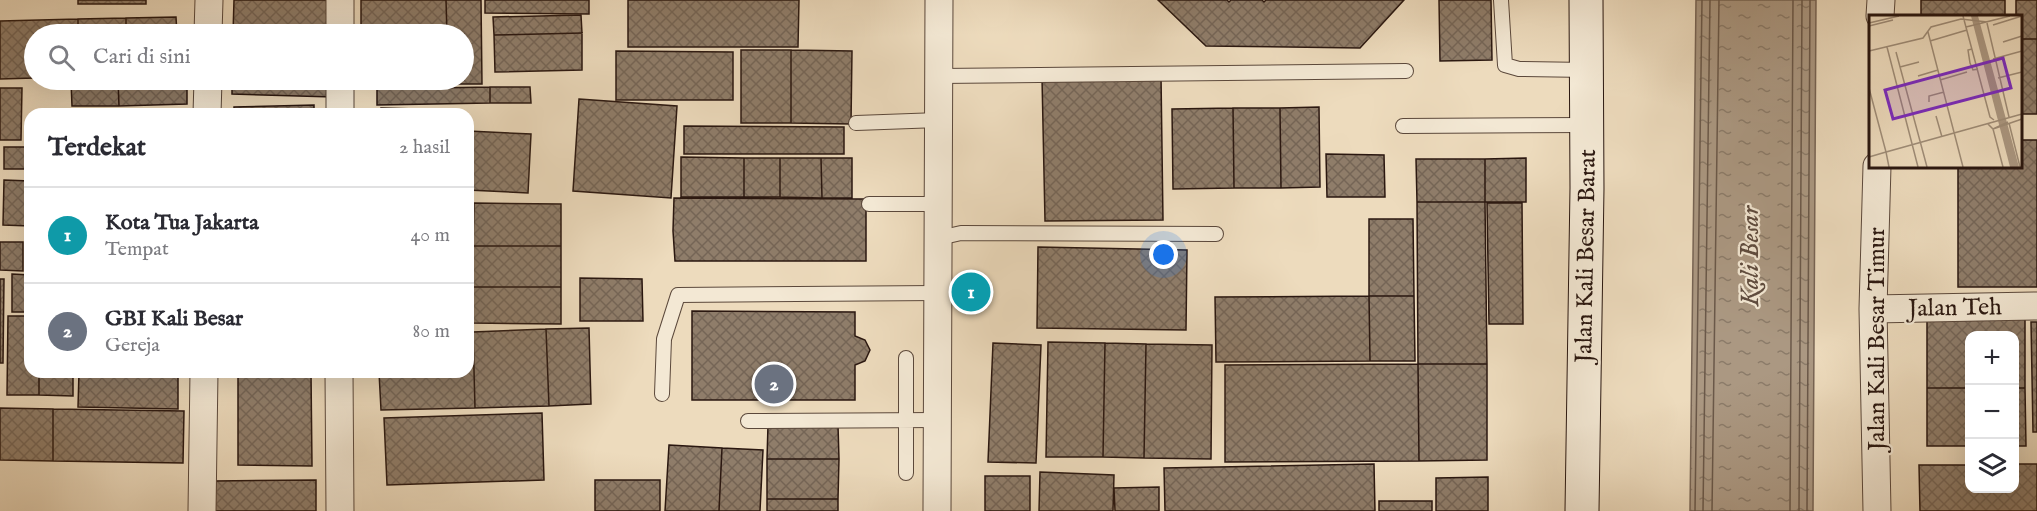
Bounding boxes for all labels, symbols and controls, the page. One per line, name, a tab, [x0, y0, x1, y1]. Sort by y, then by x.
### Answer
inset map	[1869, 15, 2022, 168]
search box	[24, 24, 474, 90]
icon: search	[45, 41, 78, 74]
text: Cari di sini	[93, 43, 191, 71]
text: Terdekat	[48, 131, 146, 164]
text: 2 hasil	[399, 135, 450, 160]
street label: Jalan Kali Besar Barat	[1569, 149, 1604, 366]
water label: Kali Besar	[1734, 205, 1767, 307]
text: Kota Tua Jakarta	[105, 209, 259, 237]
text: 1	[64, 223, 71, 248]
text: 40 m	[411, 223, 450, 248]
street label: Jalan Kali Besar Timur	[1862, 227, 1893, 454]
text: Tempat	[105, 237, 169, 262]
your location	[1149, 240, 1178, 269]
pin: 1	[952, 270, 990, 314]
street label: Jalan Teh	[1905, 292, 2002, 325]
text: GBI Kali Besar	[105, 305, 243, 333]
text: 2	[63, 319, 72, 344]
text: 80 m	[413, 319, 450, 344]
map controls	[1965, 331, 2019, 493]
button: +	[1965, 331, 2019, 385]
text: Gereja	[105, 333, 160, 358]
pin: 2	[754, 362, 794, 406]
button: −	[1965, 385, 2019, 439]
button: layers	[1965, 439, 2019, 493]

